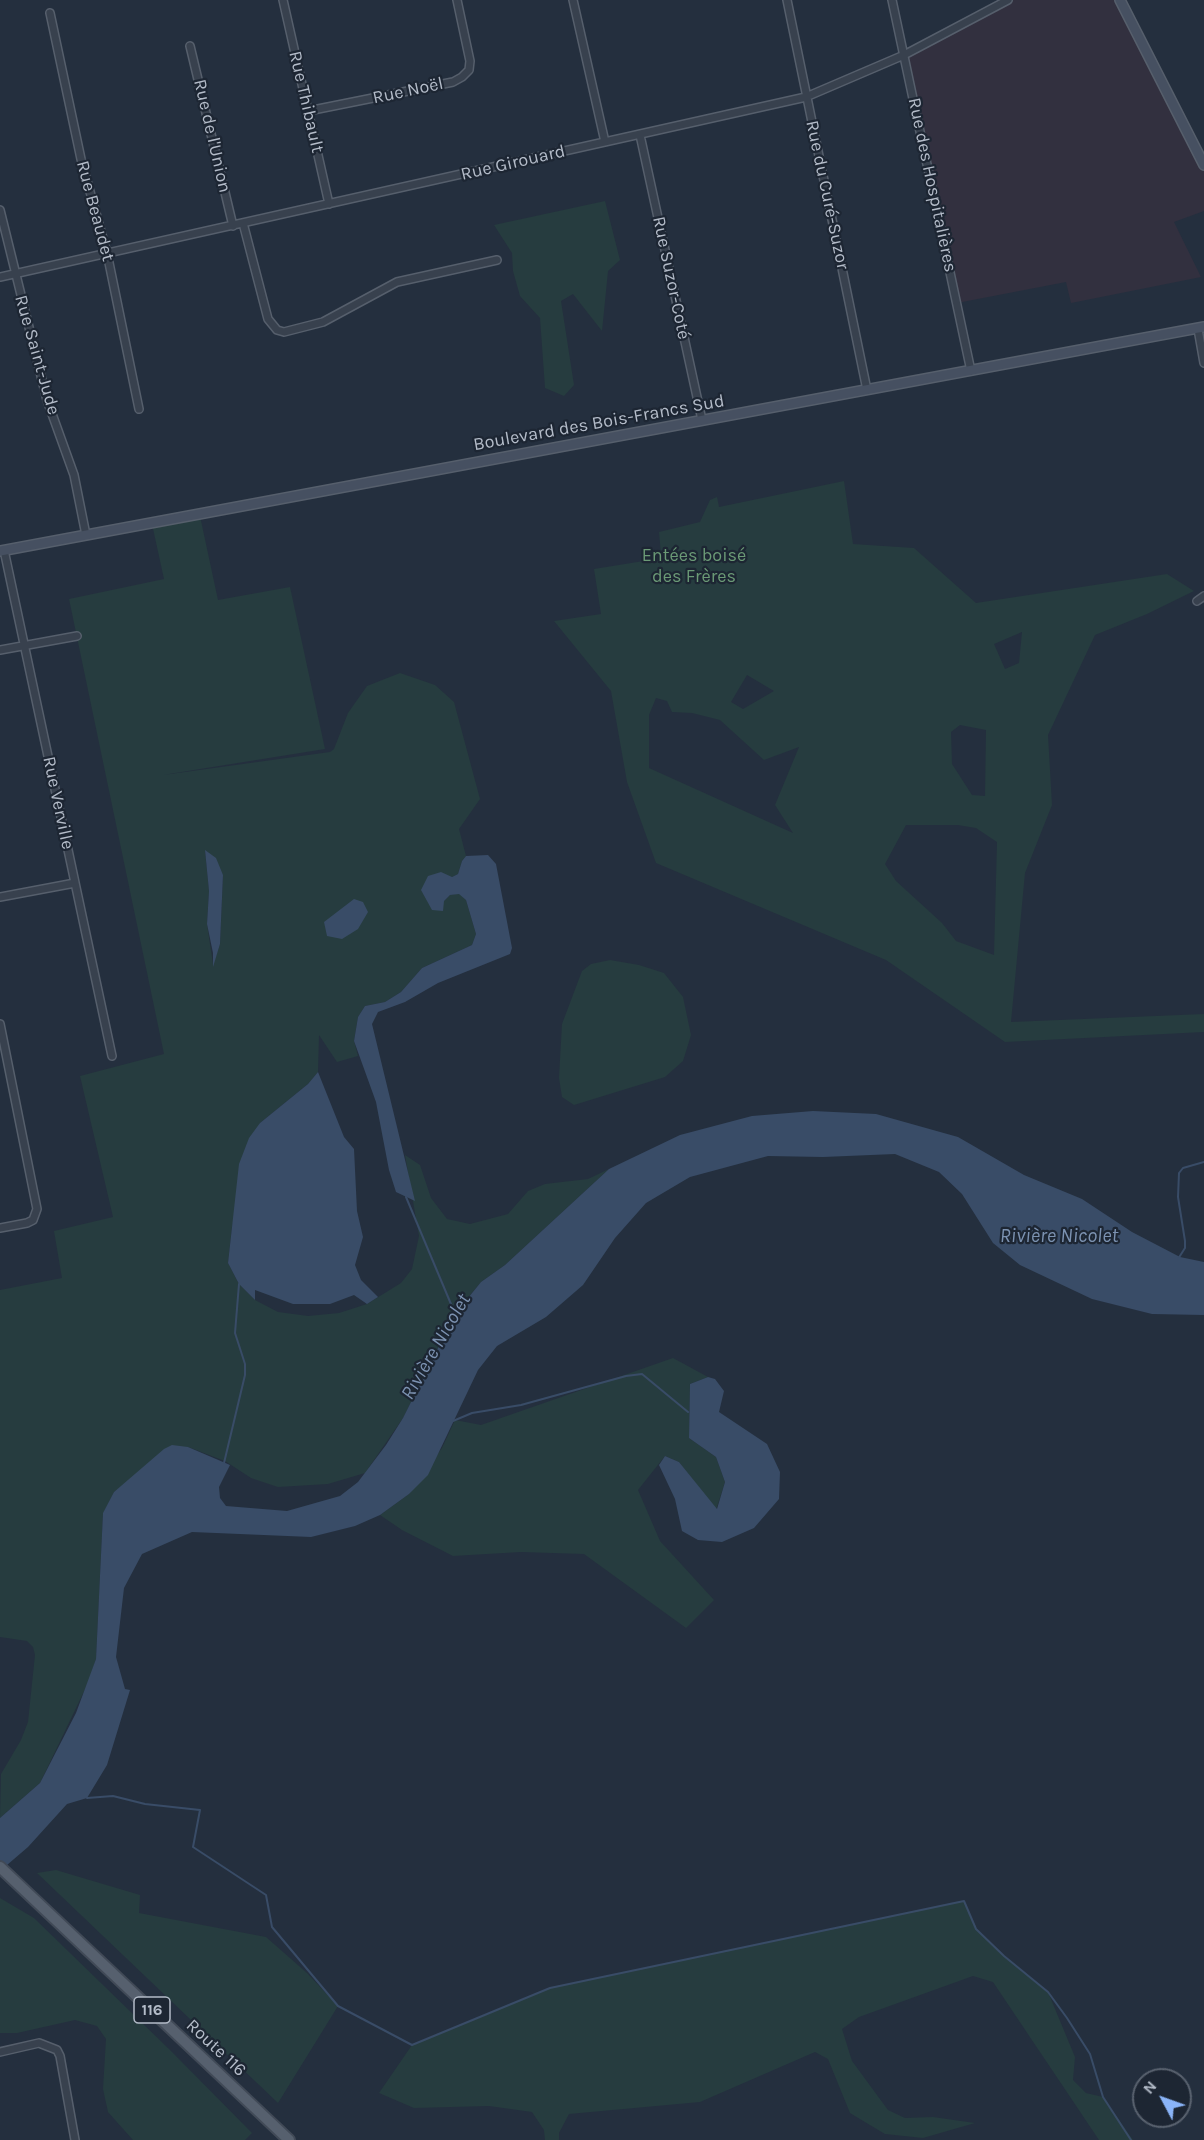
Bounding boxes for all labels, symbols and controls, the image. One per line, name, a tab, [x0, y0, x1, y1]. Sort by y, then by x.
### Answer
street label: Rue Thibault	[284, 49, 328, 155]
street label: Rue Noël	[371, 73, 445, 109]
street label: Rue de l'Union	[188, 77, 236, 195]
street label: Rue des Hospitalières	[903, 96, 961, 274]
street label: Rue du Curé-Suzor	[801, 118, 853, 272]
street label: Rue Girouard	[459, 140, 567, 186]
street label: Rue Beaudet	[71, 158, 119, 264]
street label: Rue Suzor-Coté	[647, 214, 695, 342]
street label: Rue Saint-Jude	[10, 293, 64, 417]
street label: Boulevard des Bois-Francs Sud	[472, 390, 726, 456]
park label: Entées boisé des Frères	[642, 545, 746, 588]
street label: Rue Verville	[38, 755, 78, 851]
water label: Rivière Nicolet	[1000, 1224, 1118, 1248]
water label: Rivière Nicolet	[396, 1290, 476, 1404]
road number: 116	[134, 1997, 170, 2023]
street label: Route 116	[181, 2015, 251, 2081]
north arrow	[1132, 2068, 1192, 2128]
text: N	[1139, 2077, 1160, 2098]

